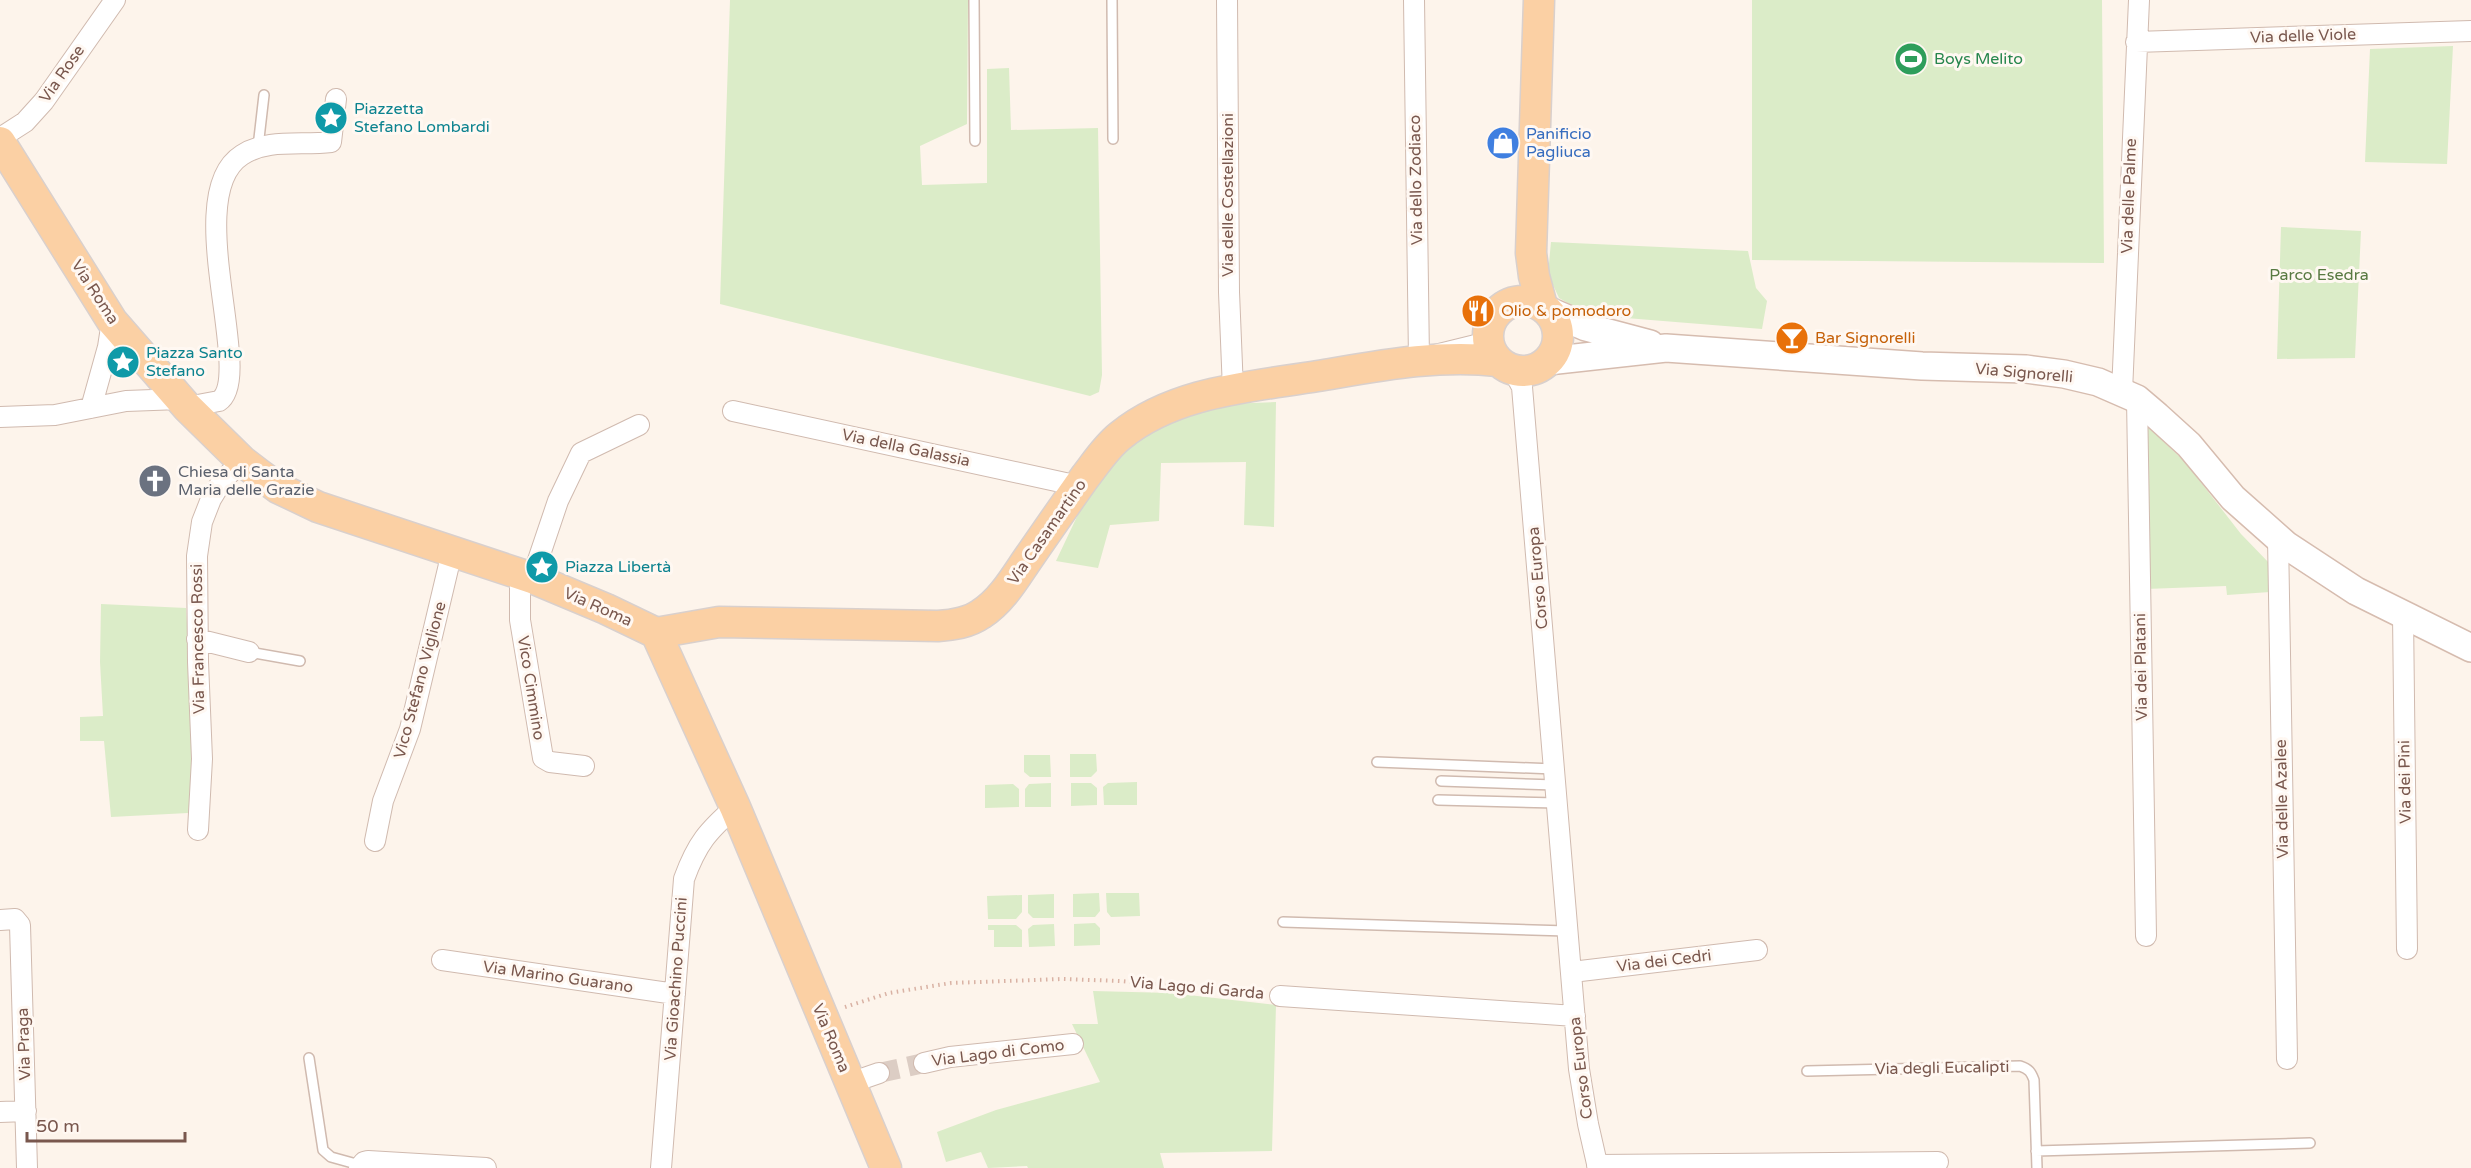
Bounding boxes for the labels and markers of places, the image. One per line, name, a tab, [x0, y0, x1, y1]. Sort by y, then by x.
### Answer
sports icon: Boys Melito	[1893, 41, 1929, 77]
place label: Boys Melito	[1934, 49, 2023, 69]
place label: Piazzetta Stefano Lombardi	[354, 99, 490, 137]
place icon: Piazzetta Stefano Lombardi	[313, 100, 349, 136]
place label: Panificio Pagliuca	[1526, 124, 1592, 162]
shop icon: Panificio Pagliuca	[1485, 125, 1521, 161]
restaurant icon: Olio & pomodoro	[1460, 293, 1496, 329]
place label: Olio & pomodoro	[1501, 301, 1631, 321]
bar icon: Bar Signorelli	[1774, 320, 1810, 356]
place label: Bar Signorelli	[1815, 328, 1916, 348]
place label: Piazza Santo Stefano	[146, 343, 243, 381]
place icon: Piazza Santo Stefano	[105, 344, 141, 380]
place label: Chiesa di Santa Maria delle Grazie	[178, 462, 314, 500]
church icon: Chiesa di Santa Maria delle Grazie	[137, 463, 173, 499]
place icon: Piazza Libertà	[524, 549, 560, 585]
place label: Piazza Libertà	[565, 557, 671, 577]

